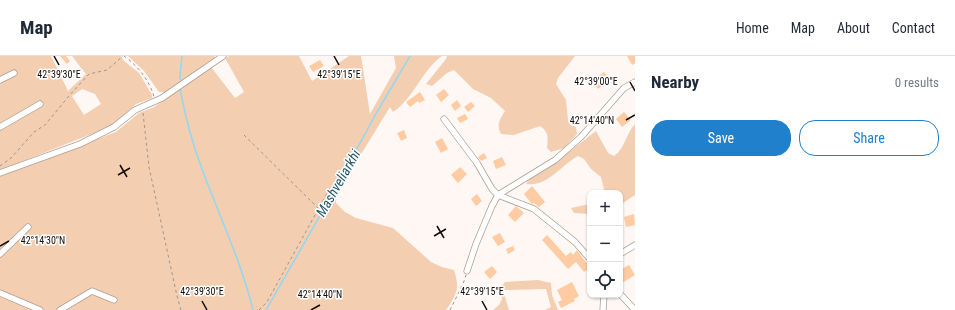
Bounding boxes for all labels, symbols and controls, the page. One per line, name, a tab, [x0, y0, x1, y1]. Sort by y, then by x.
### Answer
text: Map	[20, 16, 53, 39]
text: Home	[736, 20, 769, 36]
text: Map	[791, 20, 815, 36]
text: About	[837, 20, 870, 36]
text: Contact	[892, 20, 935, 36]
text: 42°39'30"E	[37, 69, 81, 80]
text: 42°39'15"E	[317, 69, 361, 80]
text: Nearby	[651, 72, 699, 92]
text: 0 results	[895, 75, 939, 90]
text: 42°39'00"E	[574, 76, 618, 87]
text: 42°14'40"N	[570, 115, 614, 126]
button: Save	[651, 120, 791, 156]
button: Share	[799, 120, 939, 156]
water label: Mashveliarkhi	[313, 146, 364, 219]
map controls	[587, 190, 623, 298]
button: +	[587, 190, 623, 226]
button: −	[587, 226, 623, 262]
text: 42°14'30"N	[21, 235, 65, 246]
button: locate	[587, 262, 623, 298]
text: 42°39'30"E	[180, 286, 224, 297]
text: 42°39'15"E	[460, 286, 504, 297]
text: 42°14'40"N	[298, 289, 342, 300]

